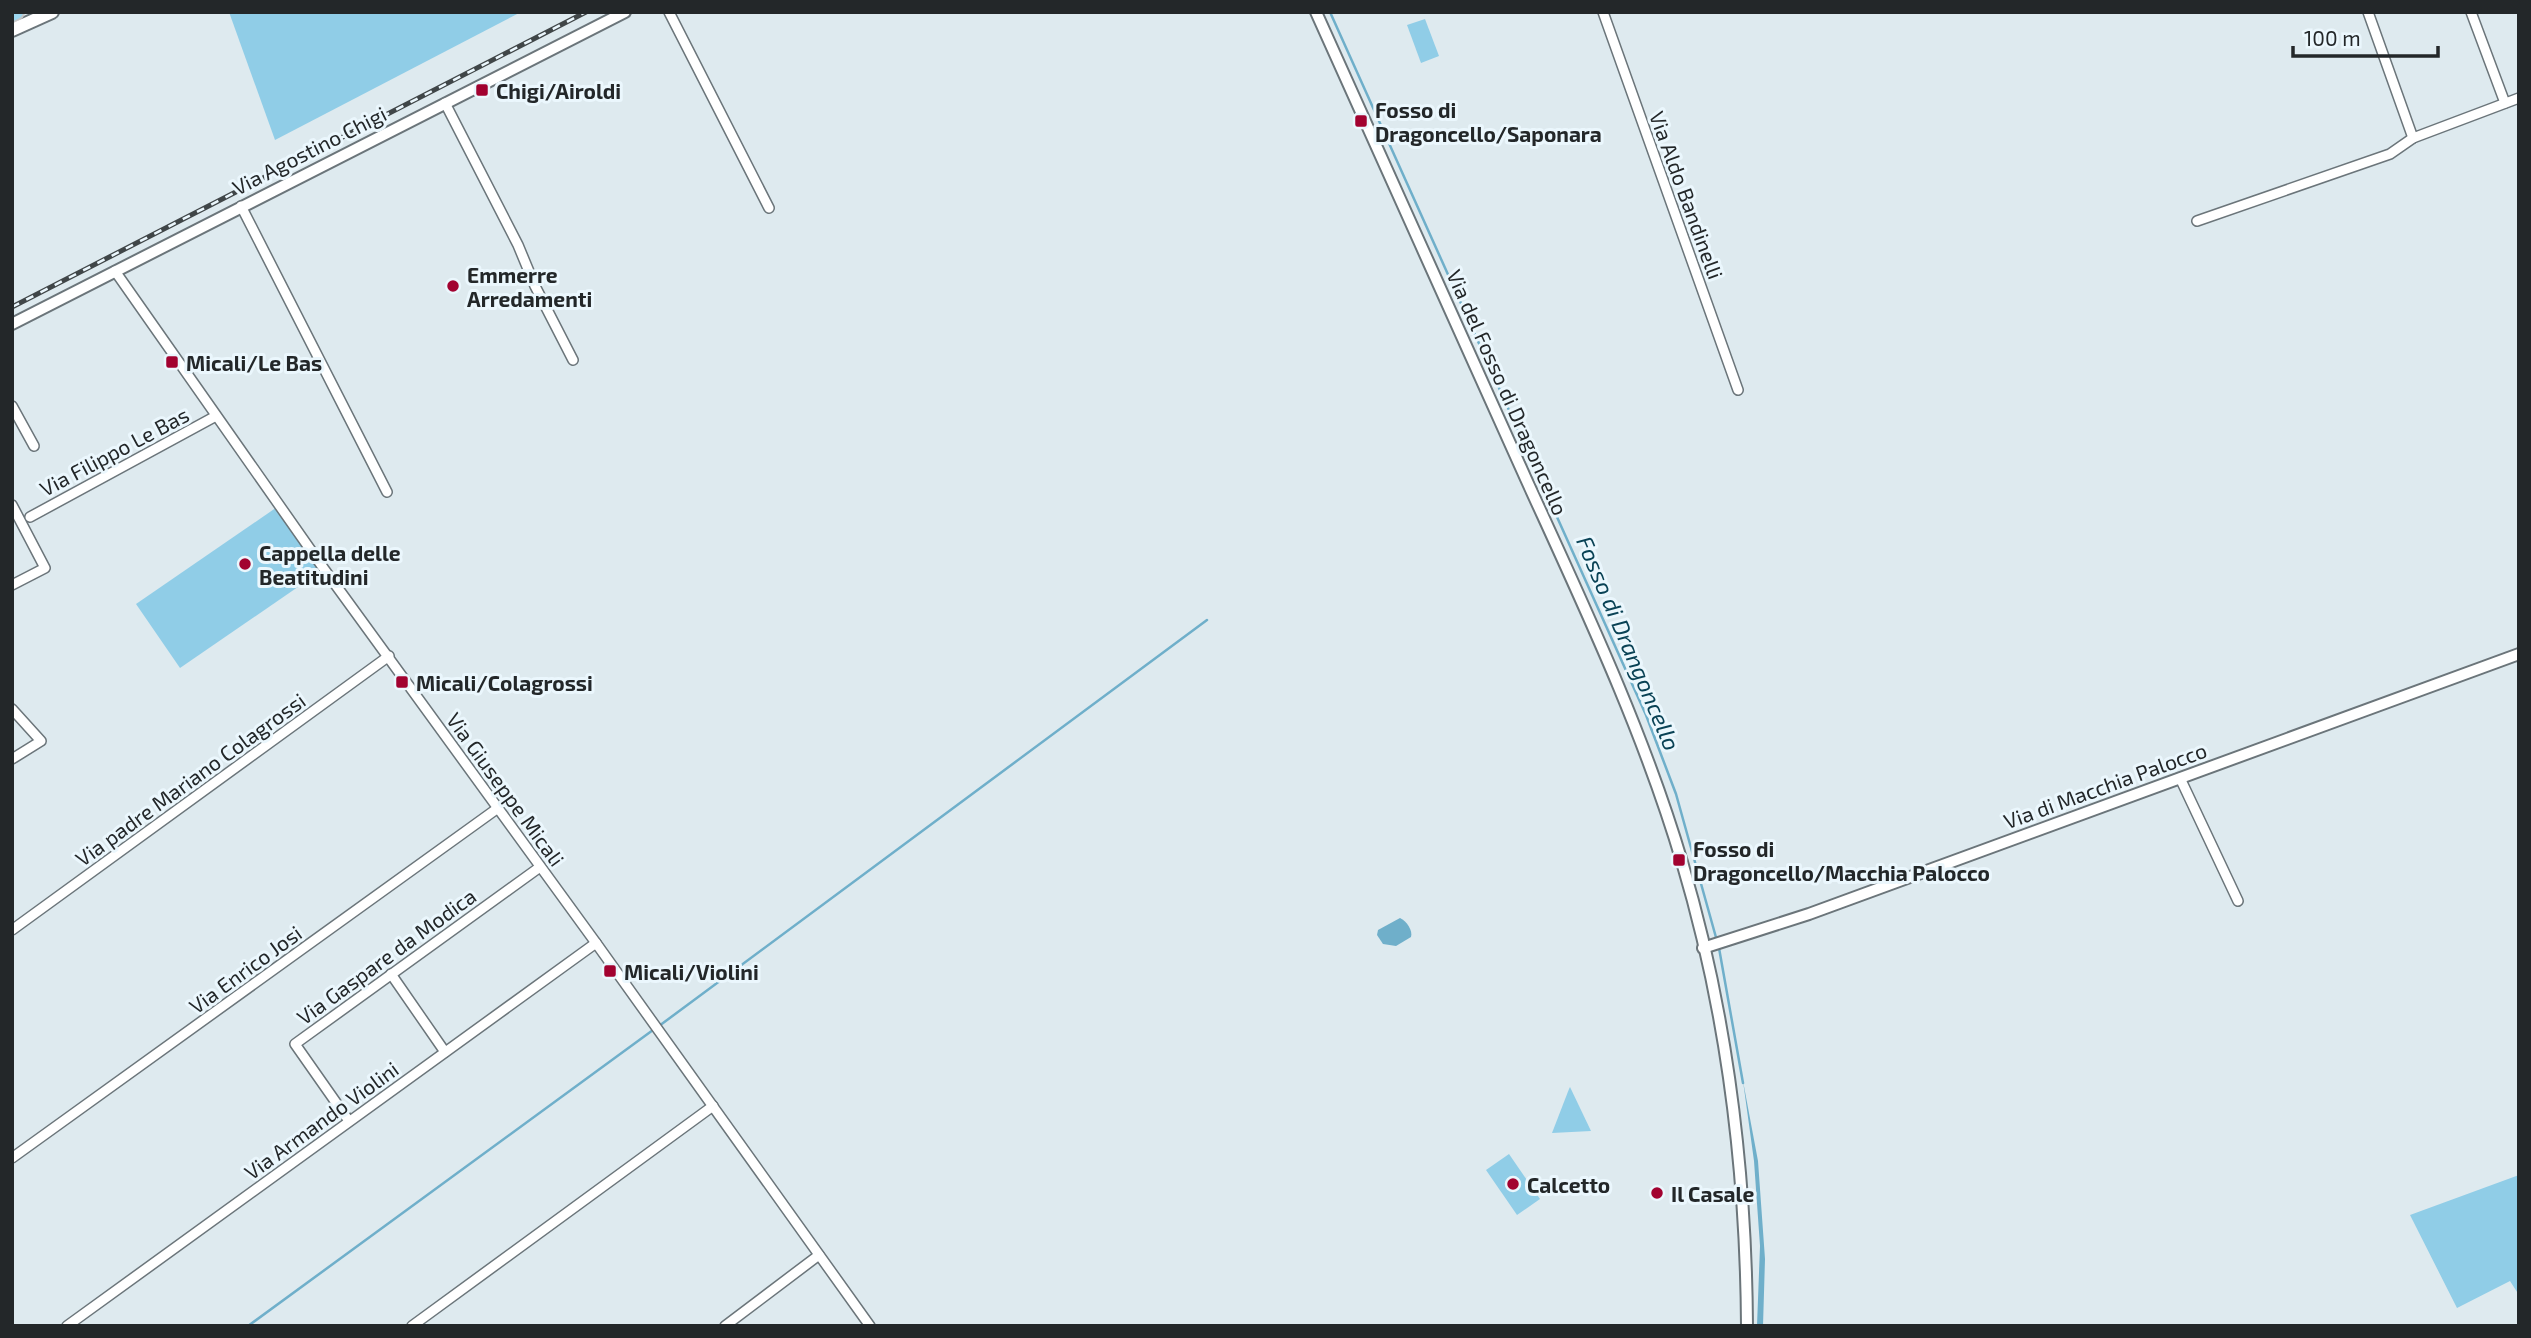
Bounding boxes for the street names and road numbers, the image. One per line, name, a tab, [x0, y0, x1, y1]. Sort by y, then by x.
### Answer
street label: Via Agostino Chigi	[228, 100, 390, 200]
street label: Via Aldo Bandinelli	[1645, 108, 1729, 282]
street label: Via del Fosso di Dragoncello	[1442, 265, 1574, 519]
street label: Via Filippo Le Bas	[35, 401, 193, 501]
street label: Via padre Mariano Colagrossi	[70, 687, 310, 871]
street label: Via Giuseppe Micali	[442, 707, 570, 871]
street label: Via di Macchia Palocco	[2000, 737, 2210, 833]
street label: Via Gaspare da Modica	[292, 883, 480, 1029]
street label: Via Enrico Josi	[184, 920, 306, 1018]
street label: Via Armando Violini	[239, 1056, 403, 1184]

